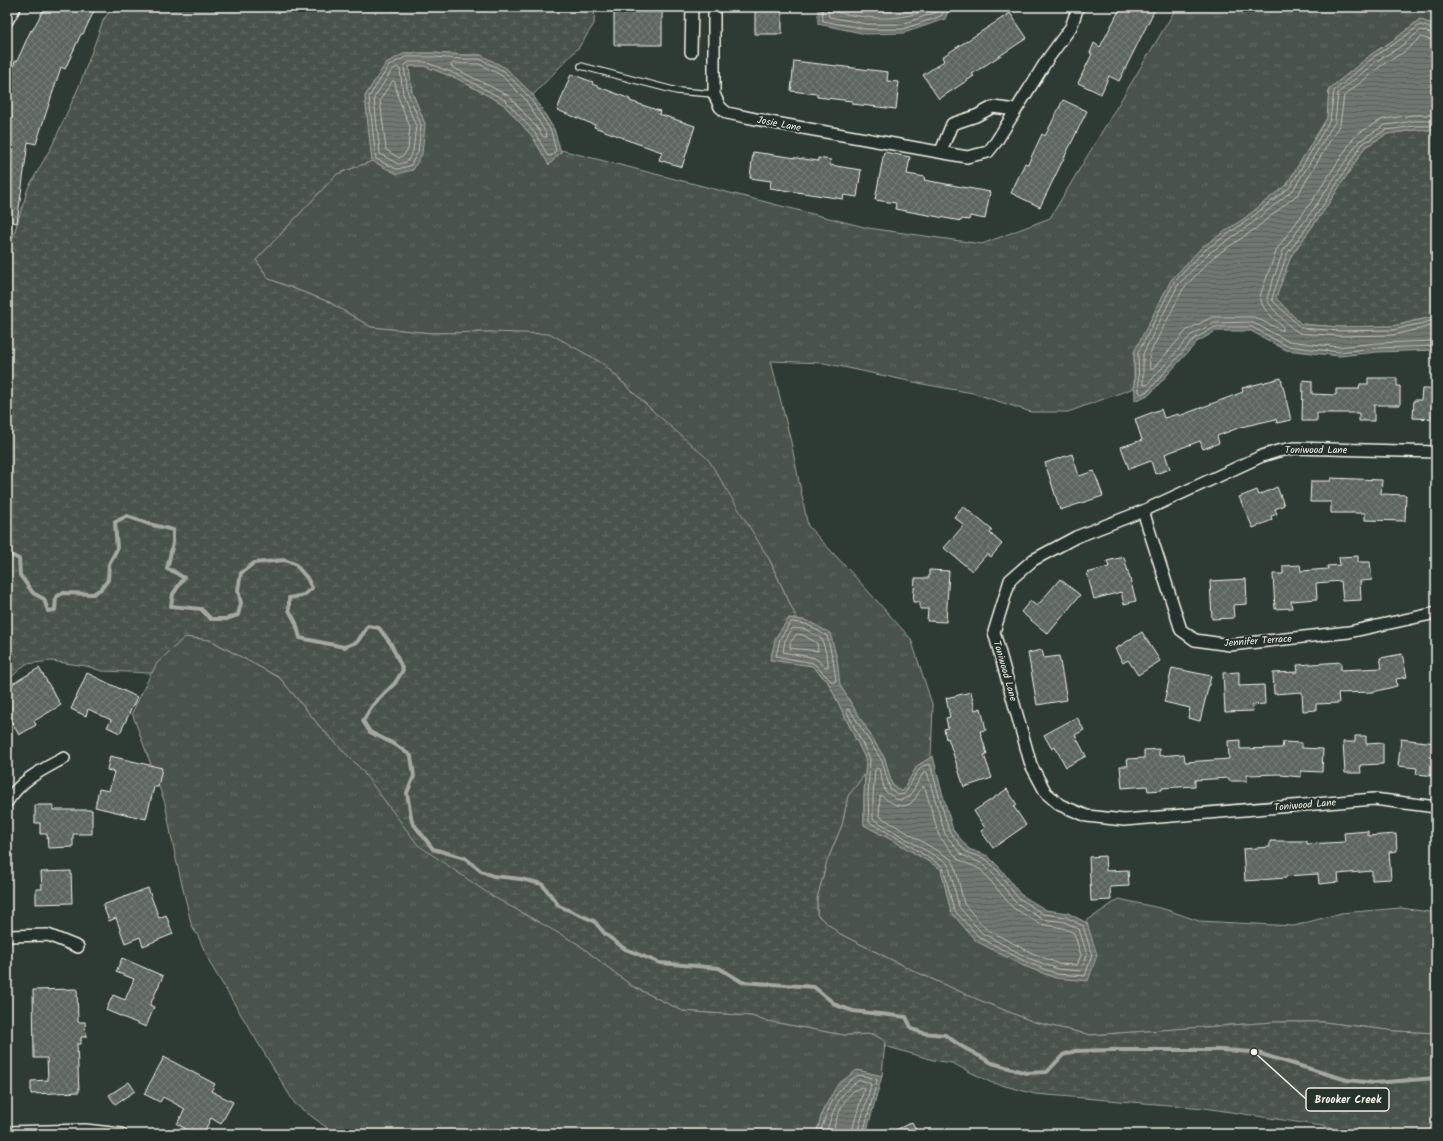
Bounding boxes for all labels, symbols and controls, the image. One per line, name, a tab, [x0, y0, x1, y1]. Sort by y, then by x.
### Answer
street label: Josie Lane	[756, 112, 803, 136]
street label: Toniwood Lane	[1285, 442, 1348, 458]
street label: Jennifer Terrace	[1224, 631, 1293, 651]
street label: Toniwood Lane	[989, 639, 1021, 704]
street label: Toniwood Lane	[1273, 794, 1337, 816]
callout: Brooker Creek	[1306, 1088, 1389, 1111]
text: Brooker Creek	[1315, 1091, 1382, 1109]

